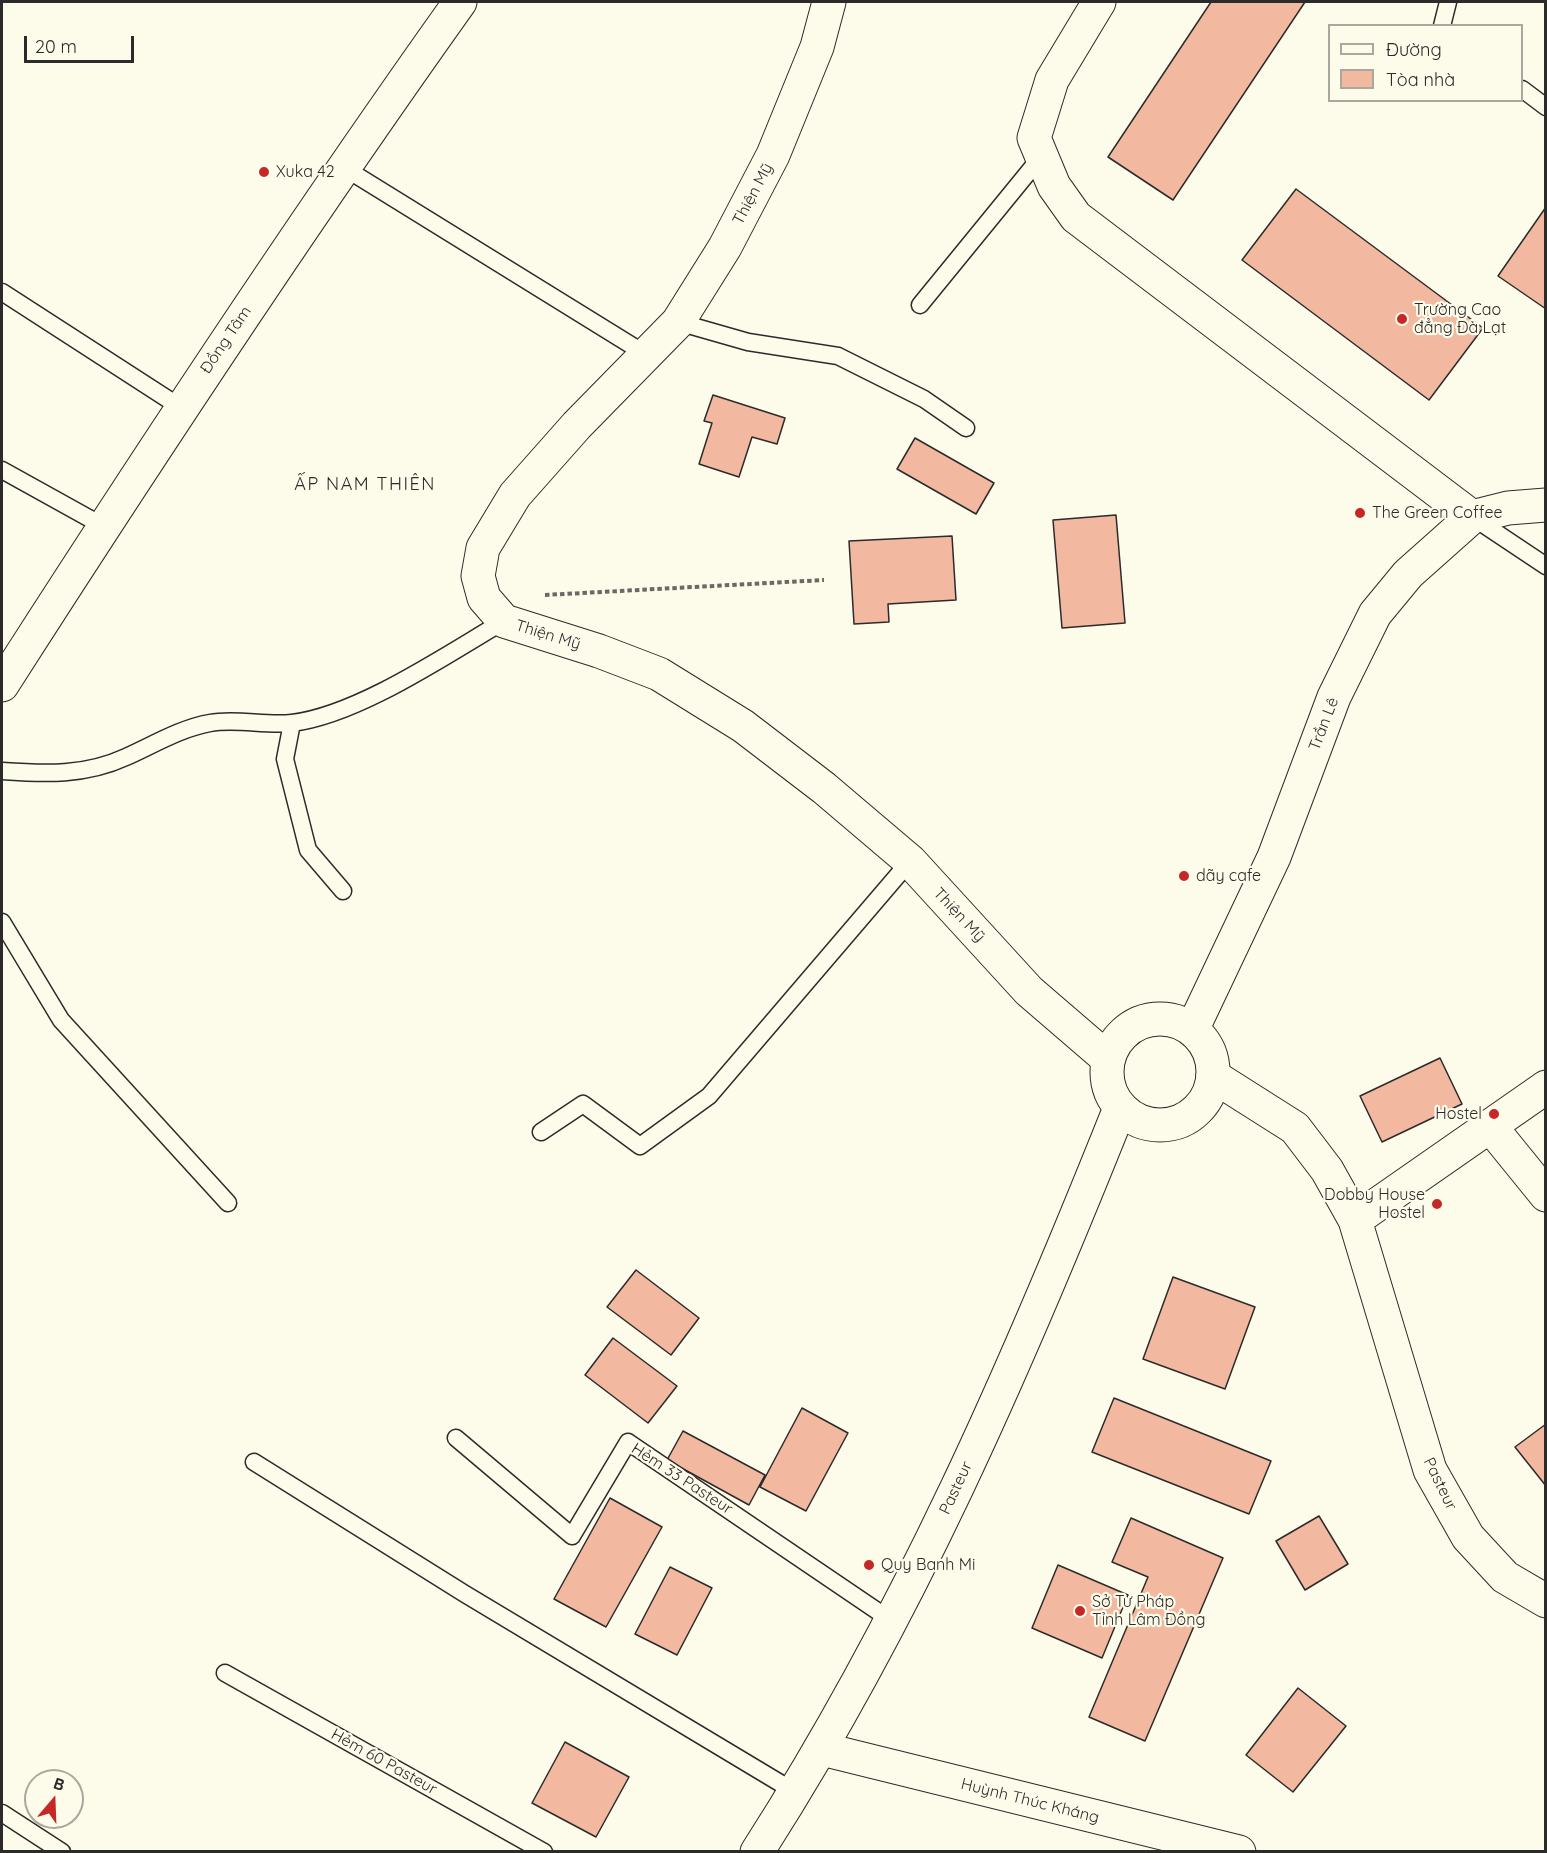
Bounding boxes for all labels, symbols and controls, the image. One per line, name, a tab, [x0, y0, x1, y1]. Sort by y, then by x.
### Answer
scale bar	[27, 24, 136, 62]
legend	[1328, 24, 1523, 102]
text: 20 m	[35, 35, 77, 58]
text: Đường	[1386, 38, 1442, 61]
text: Tòa nhà	[1386, 68, 1455, 91]
street label: Thiện Mỹ	[729, 160, 777, 228]
place label: Xuka 42	[276, 162, 334, 182]
marker: Xuka 42	[257, 165, 271, 179]
place label: Trường Cao đẳng Đà Lạt	[1414, 300, 1506, 338]
street label: Đồng Tâm	[196, 303, 256, 377]
marker: Trường Cao đẳng Đà Lạt	[1395, 312, 1409, 326]
district label: ẤP NAM THIÊN	[294, 474, 436, 496]
place label: The Green Coffee	[1372, 503, 1502, 523]
marker: The Green Coffee	[1353, 506, 1367, 520]
street label: Thiện Mỹ	[513, 616, 583, 654]
street label: Trần Lê	[1305, 695, 1343, 753]
place label: dãy cafe	[1196, 866, 1261, 886]
marker: dãy cafe	[1177, 869, 1191, 883]
street label: Thiện Mỹ	[929, 884, 989, 946]
place label: Hostel	[1435, 1104, 1482, 1124]
marker: Hostel	[1487, 1107, 1501, 1121]
place label: Dobby House Hostel	[1324, 1185, 1425, 1223]
marker: Dobby House Hostel	[1430, 1197, 1444, 1211]
street label: Hẻm 33 Pasteur	[628, 1439, 736, 1519]
street label: Pasteur	[1419, 1454, 1461, 1514]
street label: Pasteur	[935, 1458, 977, 1518]
place label: Quy Banh Mi	[881, 1555, 975, 1575]
marker: Quy Banh Mi	[862, 1558, 876, 1572]
place label: Sở Tư Pháp Tỉnh Lâm Đồng	[1092, 1592, 1205, 1630]
marker: Sở Tư Pháp Tỉnh Lâm Đồng	[1073, 1604, 1087, 1618]
street label: Hẻm 60 Pasteur	[328, 1725, 440, 1799]
north arrow	[24, 1769, 84, 1829]
text: B	[51, 1773, 67, 1795]
street label: Huỳnh Thúc Kháng	[959, 1775, 1101, 1827]

